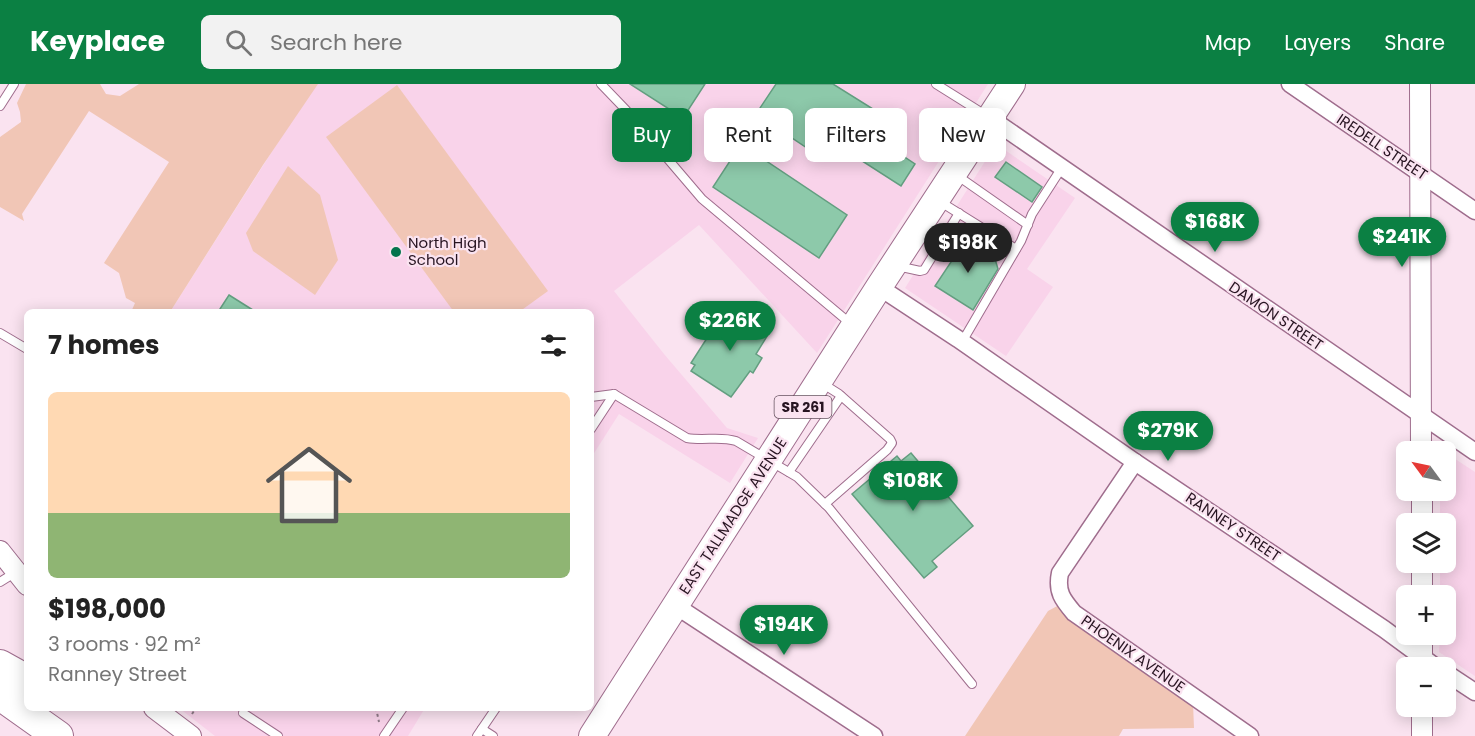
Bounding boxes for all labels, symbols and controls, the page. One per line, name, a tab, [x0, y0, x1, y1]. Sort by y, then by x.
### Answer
search box	[201, 15, 621, 69]
text: Keyplace	[30, 22, 165, 61]
icon: search	[222, 26, 255, 59]
text: Search here	[270, 27, 402, 58]
text: Map	[1205, 28, 1251, 57]
text: Layers	[1284, 28, 1351, 57]
text: Share	[1384, 28, 1445, 57]
chip: Buy	[612, 108, 692, 162]
chip: Rent	[704, 108, 793, 162]
chip: Filters	[805, 108, 907, 162]
chip: New	[919, 108, 1006, 162]
street label: IREDELL STREET	[1333, 108, 1432, 185]
pin: $168K	[1173, 202, 1257, 253]
text: $168K	[1185, 207, 1245, 235]
pin: $241K	[1360, 217, 1444, 268]
text: $241K	[1372, 222, 1432, 250]
pin: $198K	[926, 223, 1010, 274]
text: $198K	[938, 228, 998, 256]
place label: North High School	[408, 232, 487, 270]
marker: North High School	[389, 245, 403, 259]
street label: DAMON STREET	[1225, 276, 1328, 355]
pin: $226K	[688, 301, 772, 352]
text: $226K	[699, 306, 761, 334]
text: 7 homes	[48, 327, 160, 363]
icon: filters	[537, 329, 570, 362]
road number: SR 261	[774, 396, 832, 418]
pin: $279K	[1126, 411, 1210, 462]
text: $279K	[1137, 416, 1199, 444]
icon: home	[255, 431, 363, 539]
street label: EAST TALLMADGE AVENUE	[674, 433, 791, 598]
north arrow	[1396, 441, 1456, 501]
map controls	[1396, 441, 1456, 717]
pin: $108K	[871, 461, 955, 512]
text: $108K	[883, 466, 943, 494]
street label: RANNEY STREET	[1182, 487, 1285, 566]
button: layers	[1396, 513, 1456, 573]
button: +	[1396, 585, 1456, 645]
text: $198,000	[48, 591, 166, 627]
pin: $194K	[742, 605, 826, 656]
text: $194K	[754, 610, 814, 638]
street label: PHOENIX AVENUE	[1077, 610, 1189, 697]
text: 3 rooms · 92 m²	[48, 630, 201, 658]
button: −	[1396, 657, 1456, 717]
text: Ranney Street	[48, 660, 187, 688]

